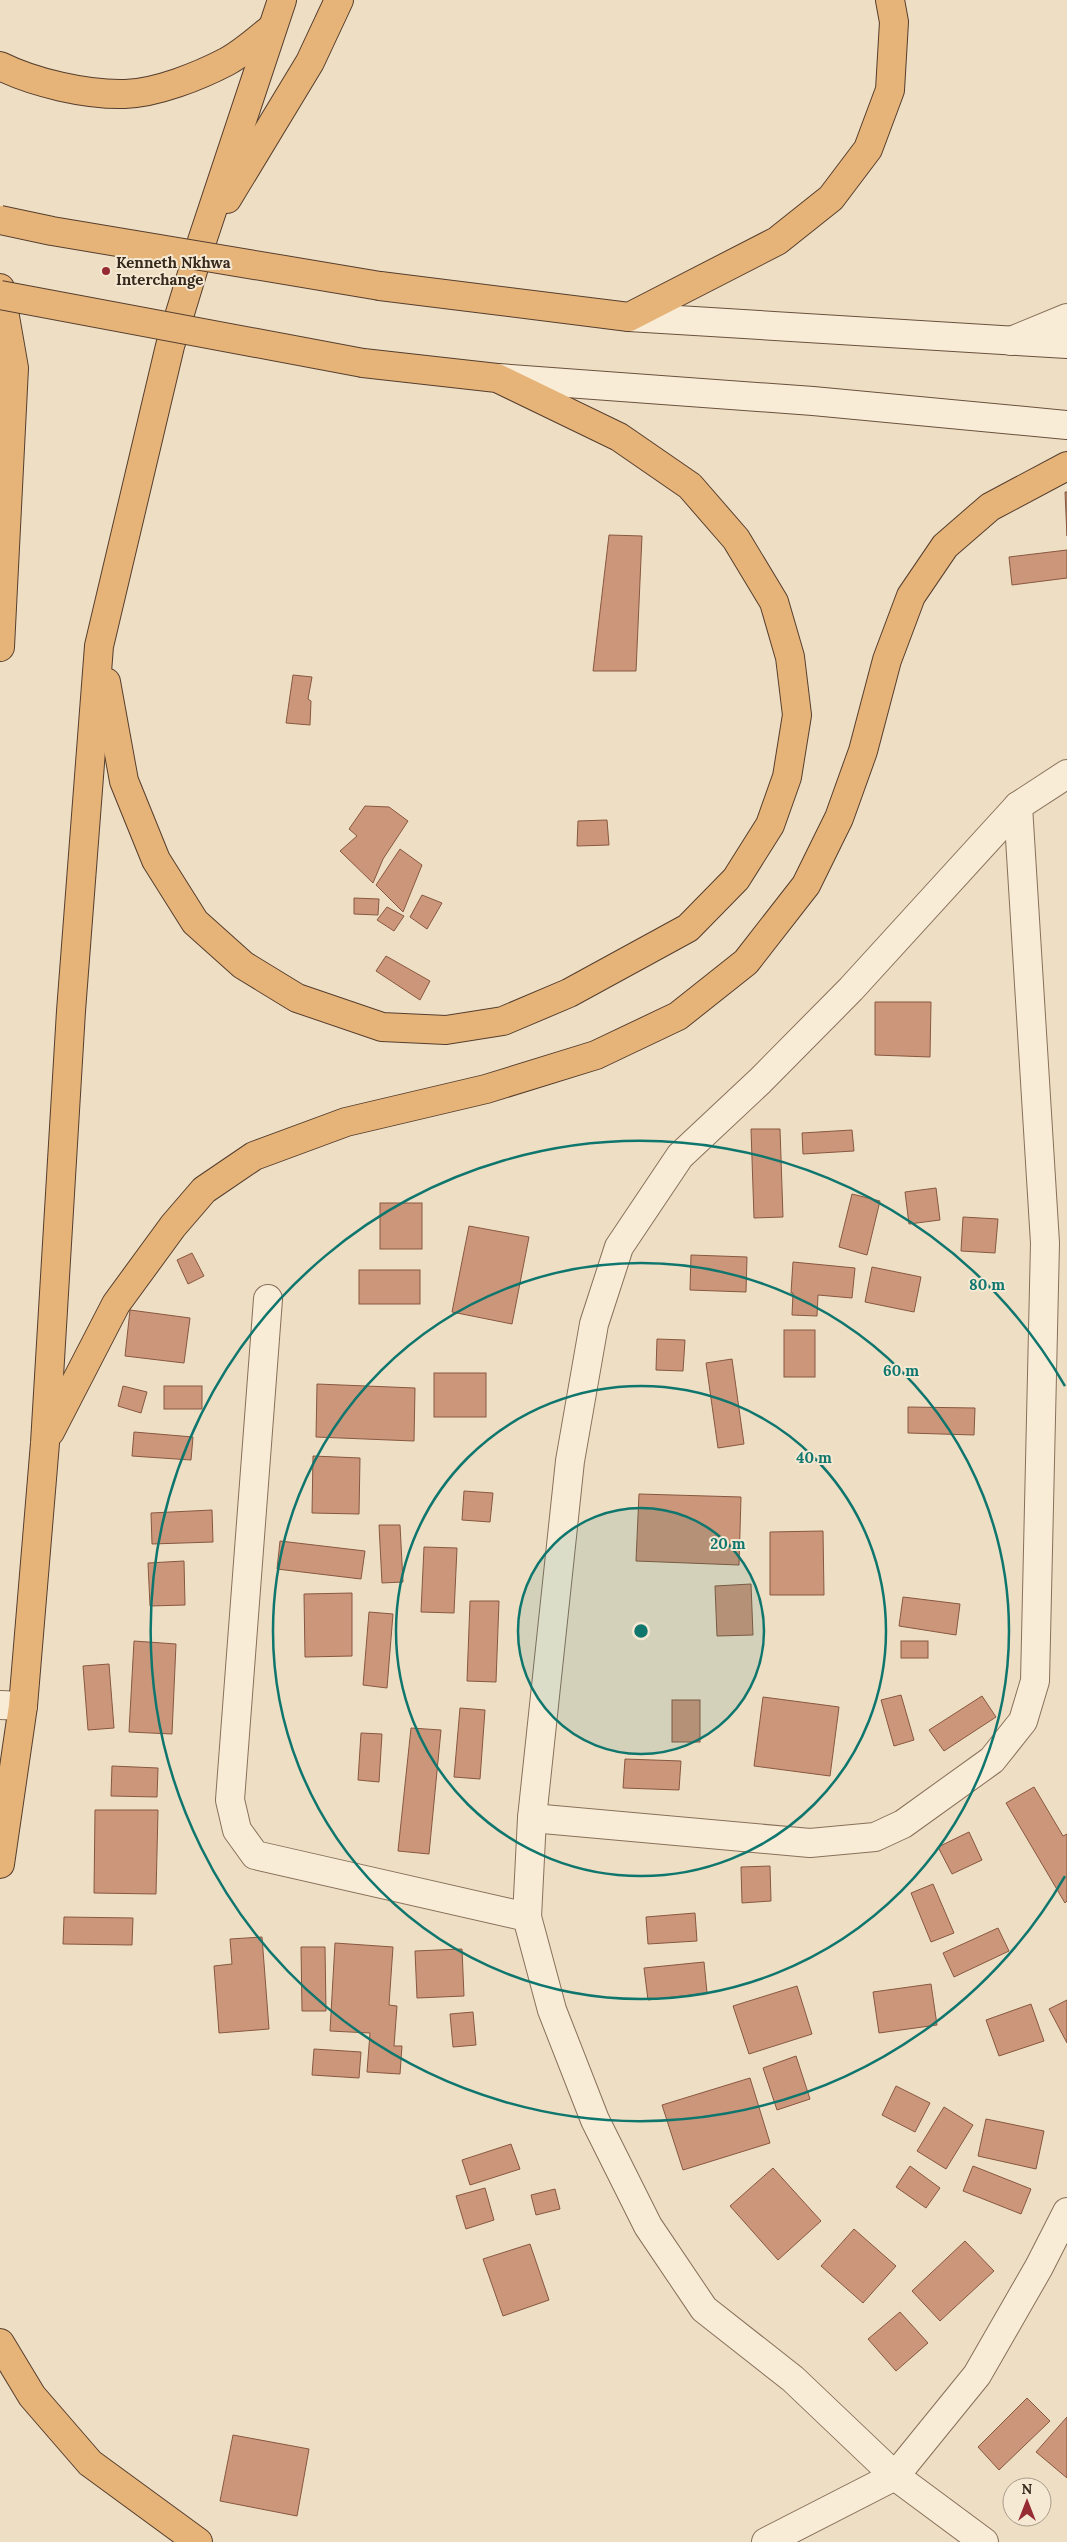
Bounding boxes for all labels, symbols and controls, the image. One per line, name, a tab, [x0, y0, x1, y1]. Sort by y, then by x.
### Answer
place label: Kenneth Nkhwa Interchange	[116, 253, 231, 289]
marker: Kenneth Nkhwa Interchange	[100, 265, 112, 277]
text: 80 m	[969, 1275, 1005, 1294]
text: 60 m	[883, 1361, 919, 1380]
text: 40 m	[796, 1448, 832, 1467]
text: 20 m	[710, 1534, 746, 1553]
centre of rings	[632, 1622, 650, 1640]
north arrow	[1002, 2477, 1052, 2527]
text: N	[1022, 2480, 1033, 2498]

